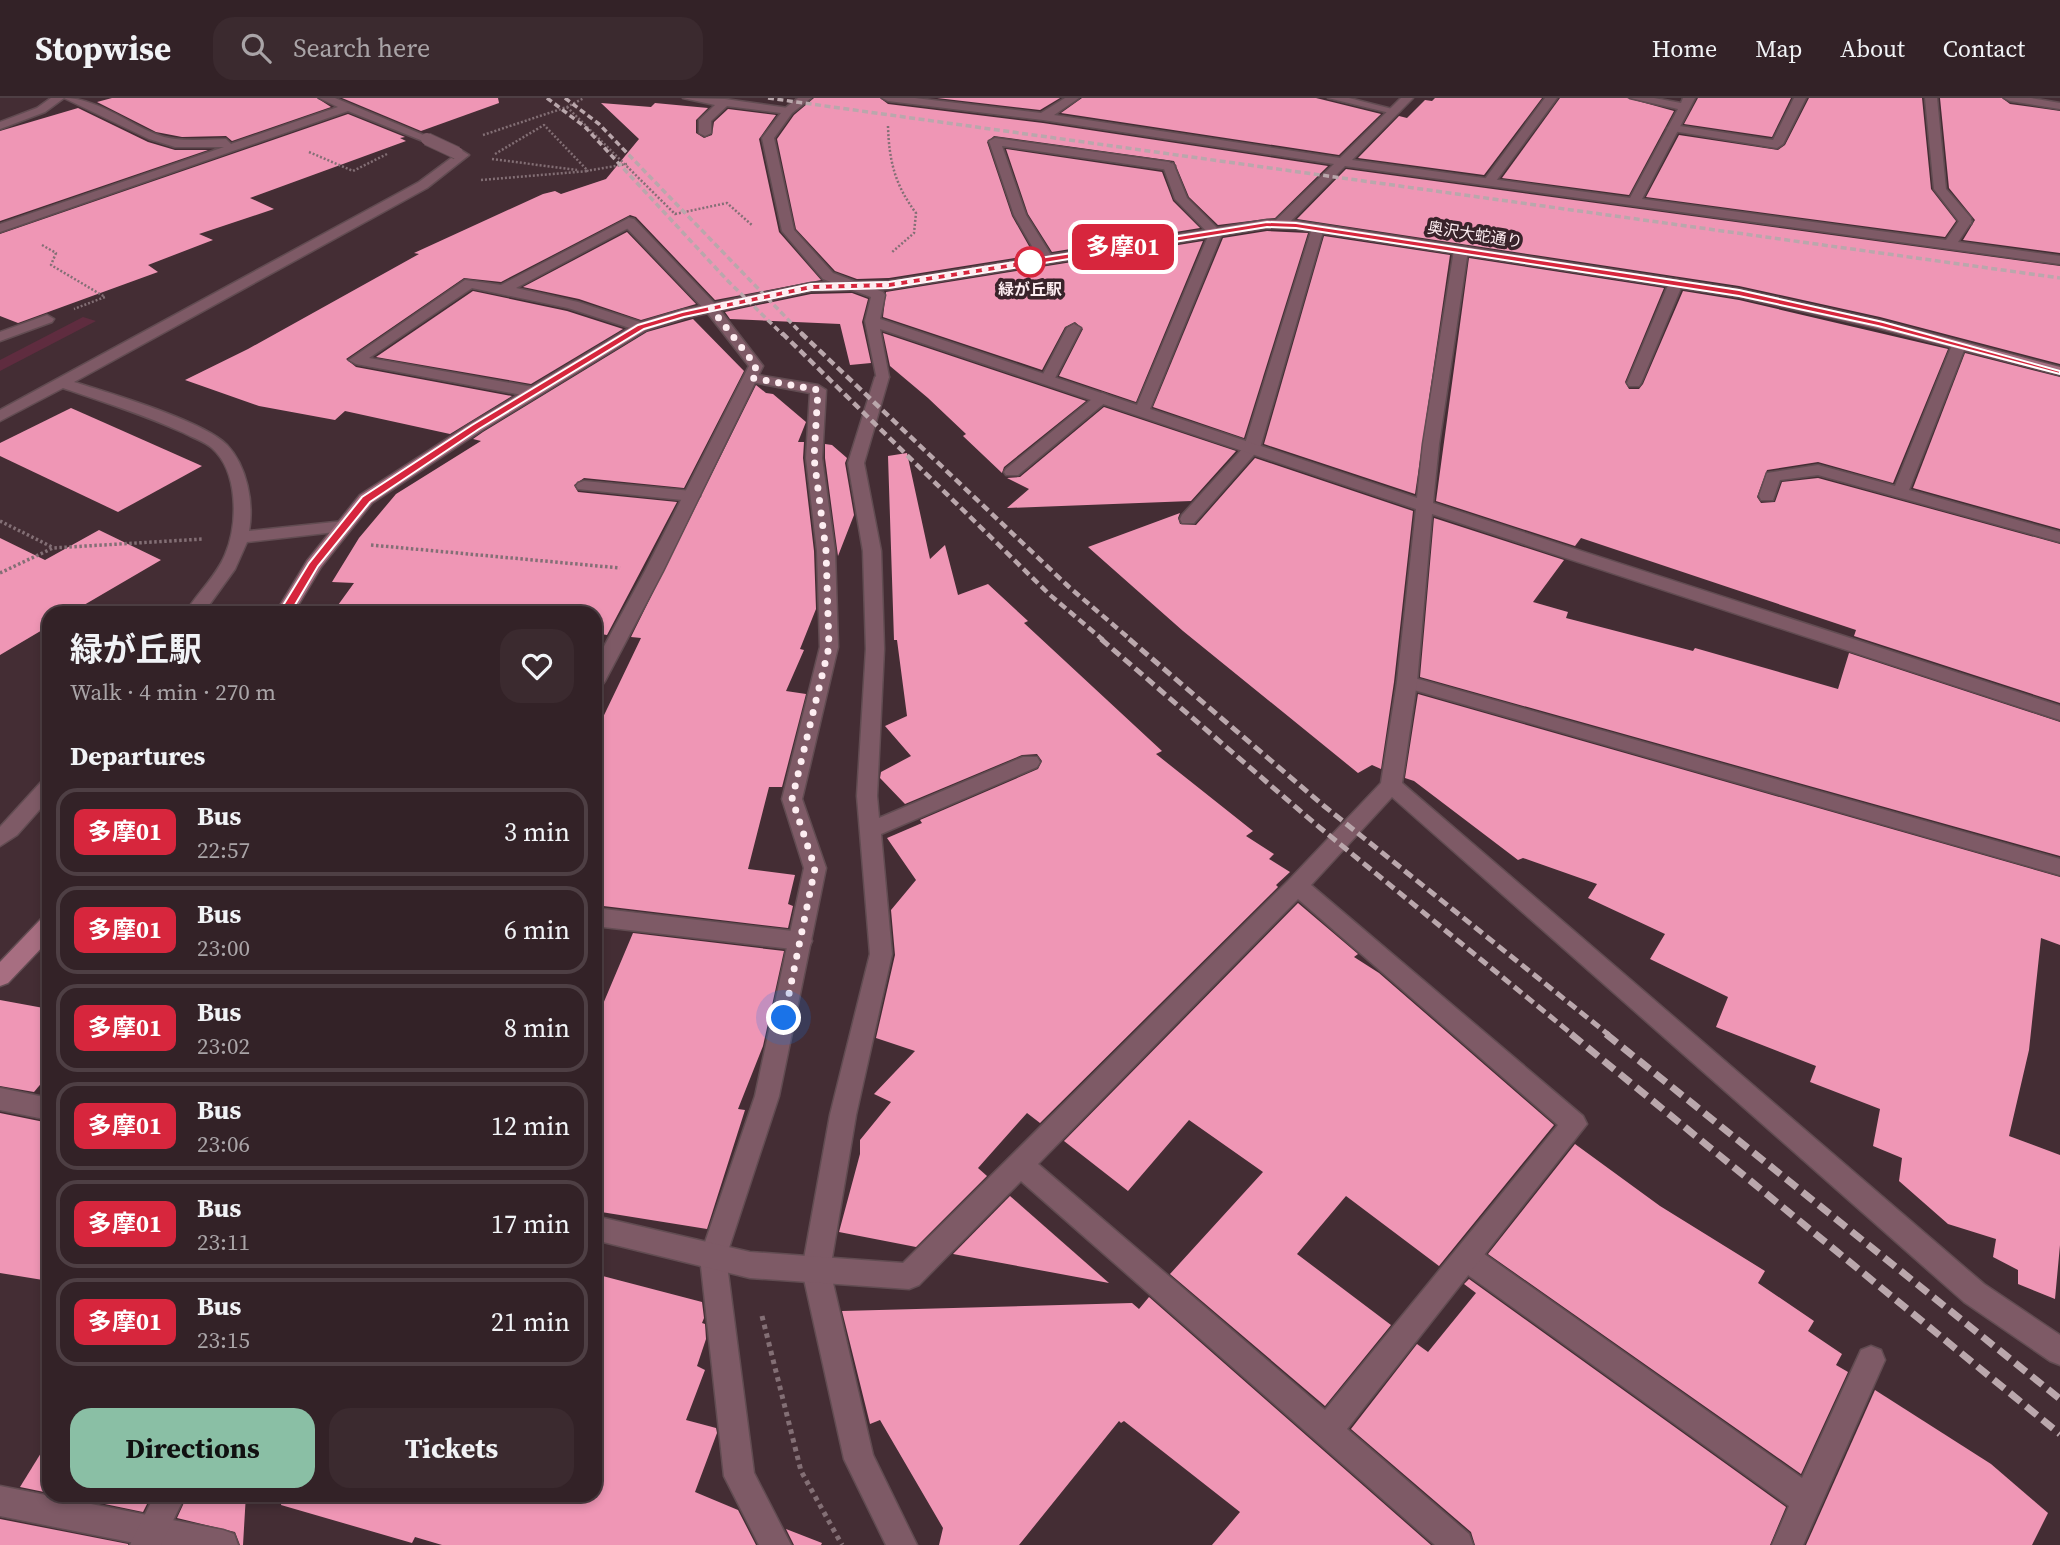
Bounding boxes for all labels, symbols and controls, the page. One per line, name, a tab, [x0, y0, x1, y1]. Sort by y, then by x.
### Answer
search box	[213, 17, 703, 80]
text: Stopwise	[35, 26, 171, 71]
icon: search	[237, 29, 275, 67]
text: Search here	[293, 30, 430, 66]
text: Home	[1652, 32, 1717, 65]
text: Map	[1755, 32, 1802, 65]
text: About	[1840, 32, 1905, 65]
text: Contact	[1943, 32, 2025, 65]
street label: 奥沢大蛇通り	[1426, 216, 1524, 252]
line badge: 多摩01	[1074, 224, 1172, 270]
text: 多摩01	[1086, 230, 1160, 263]
marker: 緑が丘駅	[1015, 247, 1045, 277]
place label: 緑が丘駅	[998, 278, 1062, 300]
text: 緑が丘駅	[70, 627, 202, 672]
button: heart	[500, 629, 574, 703]
text: Walk · 4 min · 270 m	[70, 676, 276, 708]
text: Departures	[70, 738, 205, 774]
text: Bus	[197, 798, 241, 834]
text: 3 min	[504, 814, 570, 850]
text: 多摩01	[88, 815, 162, 848]
text: 22:57	[197, 834, 250, 866]
text: Bus	[197, 896, 241, 932]
text: 6 min	[504, 912, 570, 948]
text: 多摩01	[88, 913, 162, 946]
text: 23:00	[197, 932, 250, 964]
text: Bus	[197, 994, 241, 1030]
your location	[766, 1000, 801, 1035]
text: 8 min	[504, 1010, 570, 1046]
text: 多摩01	[88, 1011, 162, 1044]
text: 23:02	[197, 1030, 250, 1062]
text: Bus	[197, 1092, 241, 1128]
text: 12 min	[491, 1108, 570, 1144]
text: 多摩01	[88, 1109, 162, 1142]
text: 23:06	[197, 1128, 250, 1160]
text: Bus	[197, 1190, 241, 1226]
text: 17 min	[491, 1206, 570, 1242]
text: 多摩01	[88, 1207, 162, 1240]
text: 23:11	[197, 1226, 250, 1258]
text: Bus	[197, 1288, 241, 1324]
text: 21 min	[491, 1304, 570, 1340]
text: 多摩01	[88, 1305, 162, 1338]
text: 23:15	[197, 1324, 250, 1356]
button: Directions	[70, 1408, 315, 1488]
button: Tickets	[329, 1408, 574, 1488]

